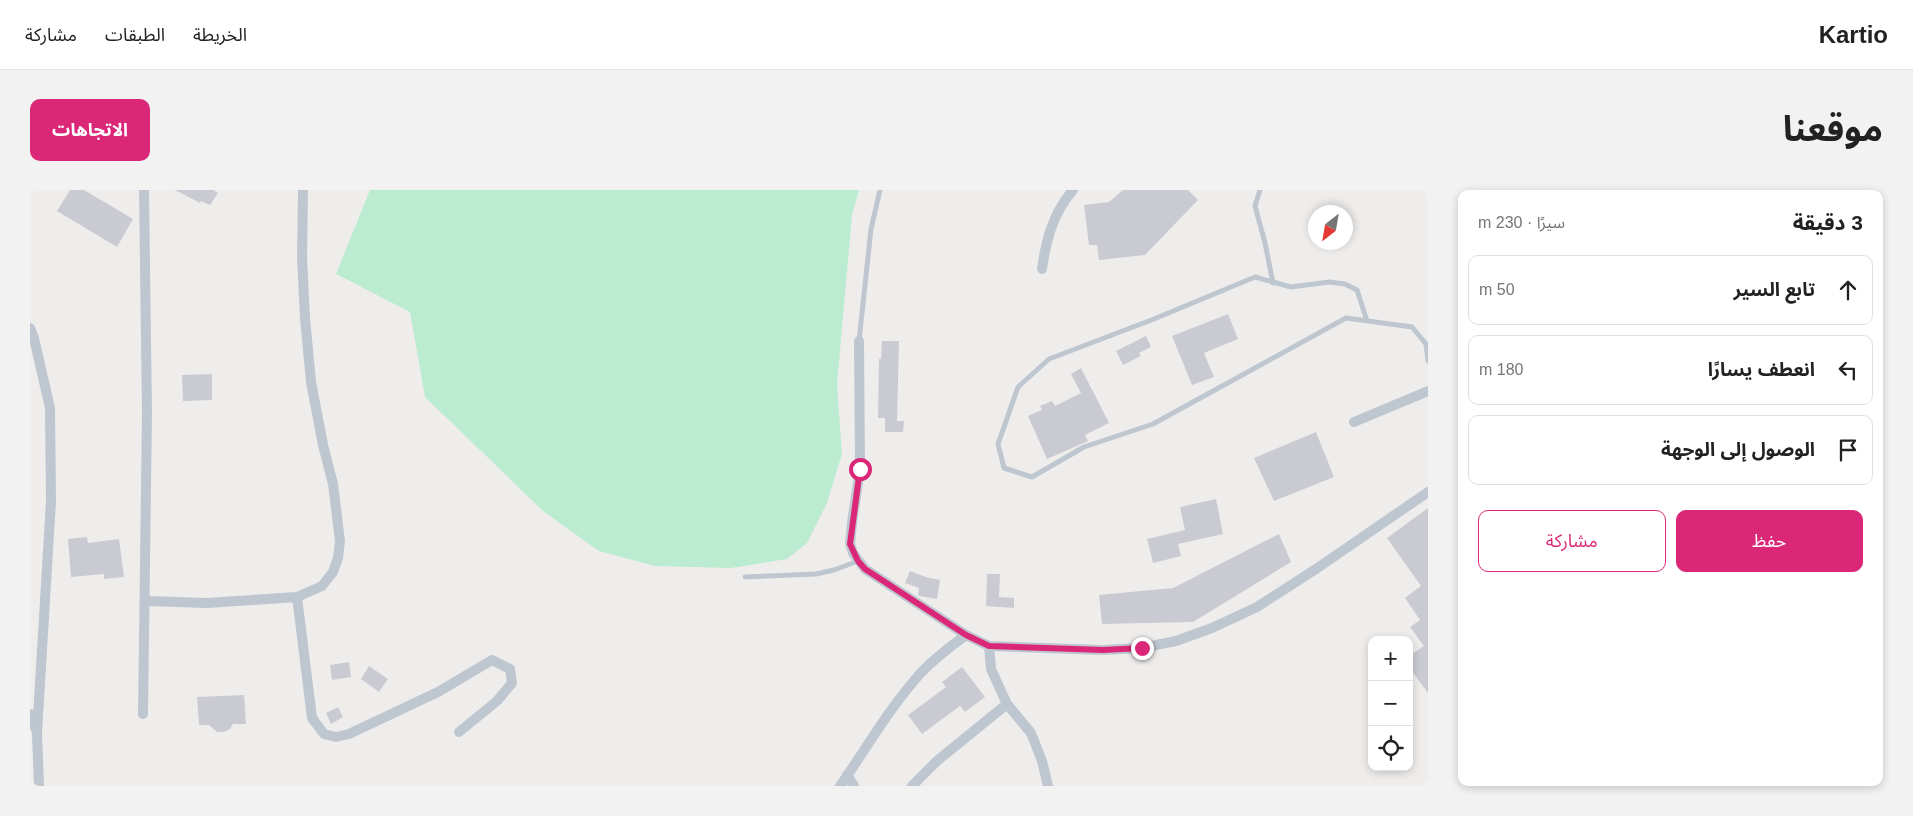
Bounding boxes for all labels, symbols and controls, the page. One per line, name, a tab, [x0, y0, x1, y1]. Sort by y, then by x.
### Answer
text: Kartio	[1819, 21, 1888, 48]
text: مشاركة	[25, 25, 77, 45]
text: الطبقات	[105, 25, 165, 45]
text: الخريطة	[193, 25, 247, 45]
button: الاتجاهات	[30, 99, 150, 161]
text: موقعنا	[1783, 109, 1883, 148]
north arrow	[1308, 205, 1353, 250]
text: 3 دقيقة	[1793, 211, 1863, 234]
text: سيرًا · 230 m	[1478, 214, 1565, 231]
icon: ahead	[1834, 276, 1862, 304]
text: تابع السير	[1733, 279, 1815, 300]
text: 50 m	[1479, 281, 1515, 298]
icon: left	[1834, 356, 1862, 384]
text: انعطف يسارًا	[1708, 359, 1815, 380]
text: 180 m	[1479, 361, 1523, 378]
icon: arrive	[1834, 436, 1862, 464]
text: الوصول إلى الوجهة	[1661, 439, 1815, 460]
route start	[849, 458, 872, 481]
button: مشاركة	[1478, 510, 1666, 572]
button: حفظ	[1676, 510, 1863, 572]
map controls	[1368, 636, 1413, 771]
button: +	[1368, 636, 1413, 681]
route end	[1131, 637, 1154, 660]
button: −	[1368, 681, 1413, 726]
button: locate	[1368, 726, 1413, 771]

